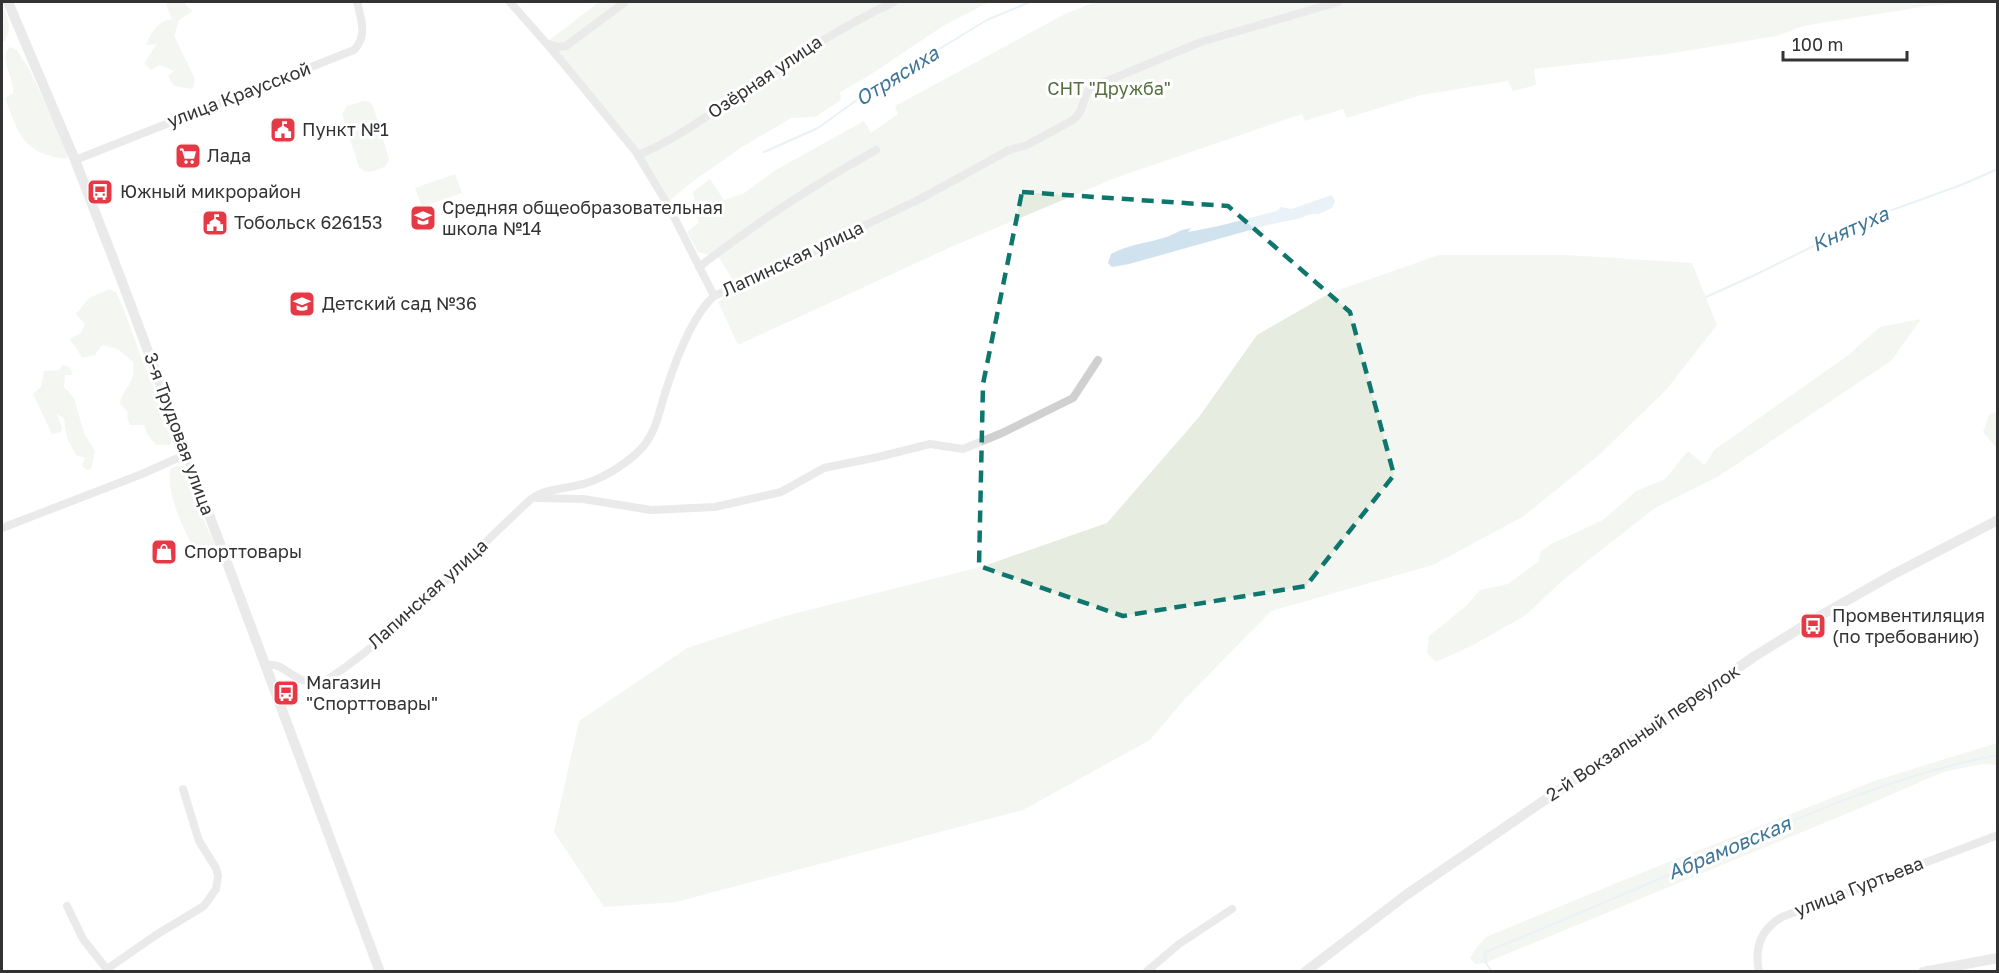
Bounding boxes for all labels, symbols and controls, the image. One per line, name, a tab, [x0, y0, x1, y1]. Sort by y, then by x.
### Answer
scale bar	[1783, 24, 1908, 62]
street label: Озёрная улица	[703, 30, 826, 122]
text: 100 m	[1792, 33, 1843, 55]
water label: Отрясиха	[850, 40, 943, 110]
street label: улица Краусской	[164, 57, 313, 132]
park label: СНТ "Дружба"	[1047, 77, 1171, 99]
public building icon: Пункт №1	[268, 115, 298, 145]
place label: Пункт №1	[302, 118, 389, 140]
supermarket icon: Лада	[173, 141, 203, 171]
place label: Лада	[207, 144, 251, 166]
bus stop icon: Южный микрорайон	[85, 177, 115, 207]
place label: Южный микрорайон	[120, 180, 301, 202]
place label: Средняя общеобразовательная школа №14	[442, 196, 723, 239]
water label: Княтуха	[1808, 200, 1893, 256]
school or university icon: Средняя общеобразовательная школа №14	[408, 203, 438, 233]
public building icon: Тобольск 626153	[200, 208, 230, 238]
place label: Тобольск 626153	[234, 211, 382, 233]
street label: Лапинская улица	[718, 216, 867, 300]
school or university icon: Детский сад №36	[287, 289, 317, 319]
place label: Детский сад №36	[322, 292, 477, 314]
street label: 3-я Трудовая улица	[140, 349, 220, 518]
street label: Лапинская улица	[363, 534, 492, 653]
shop icon: Спорттовары	[149, 537, 179, 567]
place label: Спорттовары	[184, 540, 302, 562]
place label: Промвентиляция (по требованию)	[1832, 604, 1985, 647]
bus stop icon: Промвентиляция (по требованию)	[1798, 611, 1828, 641]
street label: 2-й Вокзальный переулок	[1541, 659, 1743, 805]
place label: Магазин "Спорттовары"	[306, 671, 438, 714]
bus stop icon: Магазин "Спорттовары"	[271, 678, 301, 708]
water label: Абрамовская	[1663, 810, 1795, 884]
street label: улица Гуртьева	[1791, 851, 1926, 921]

